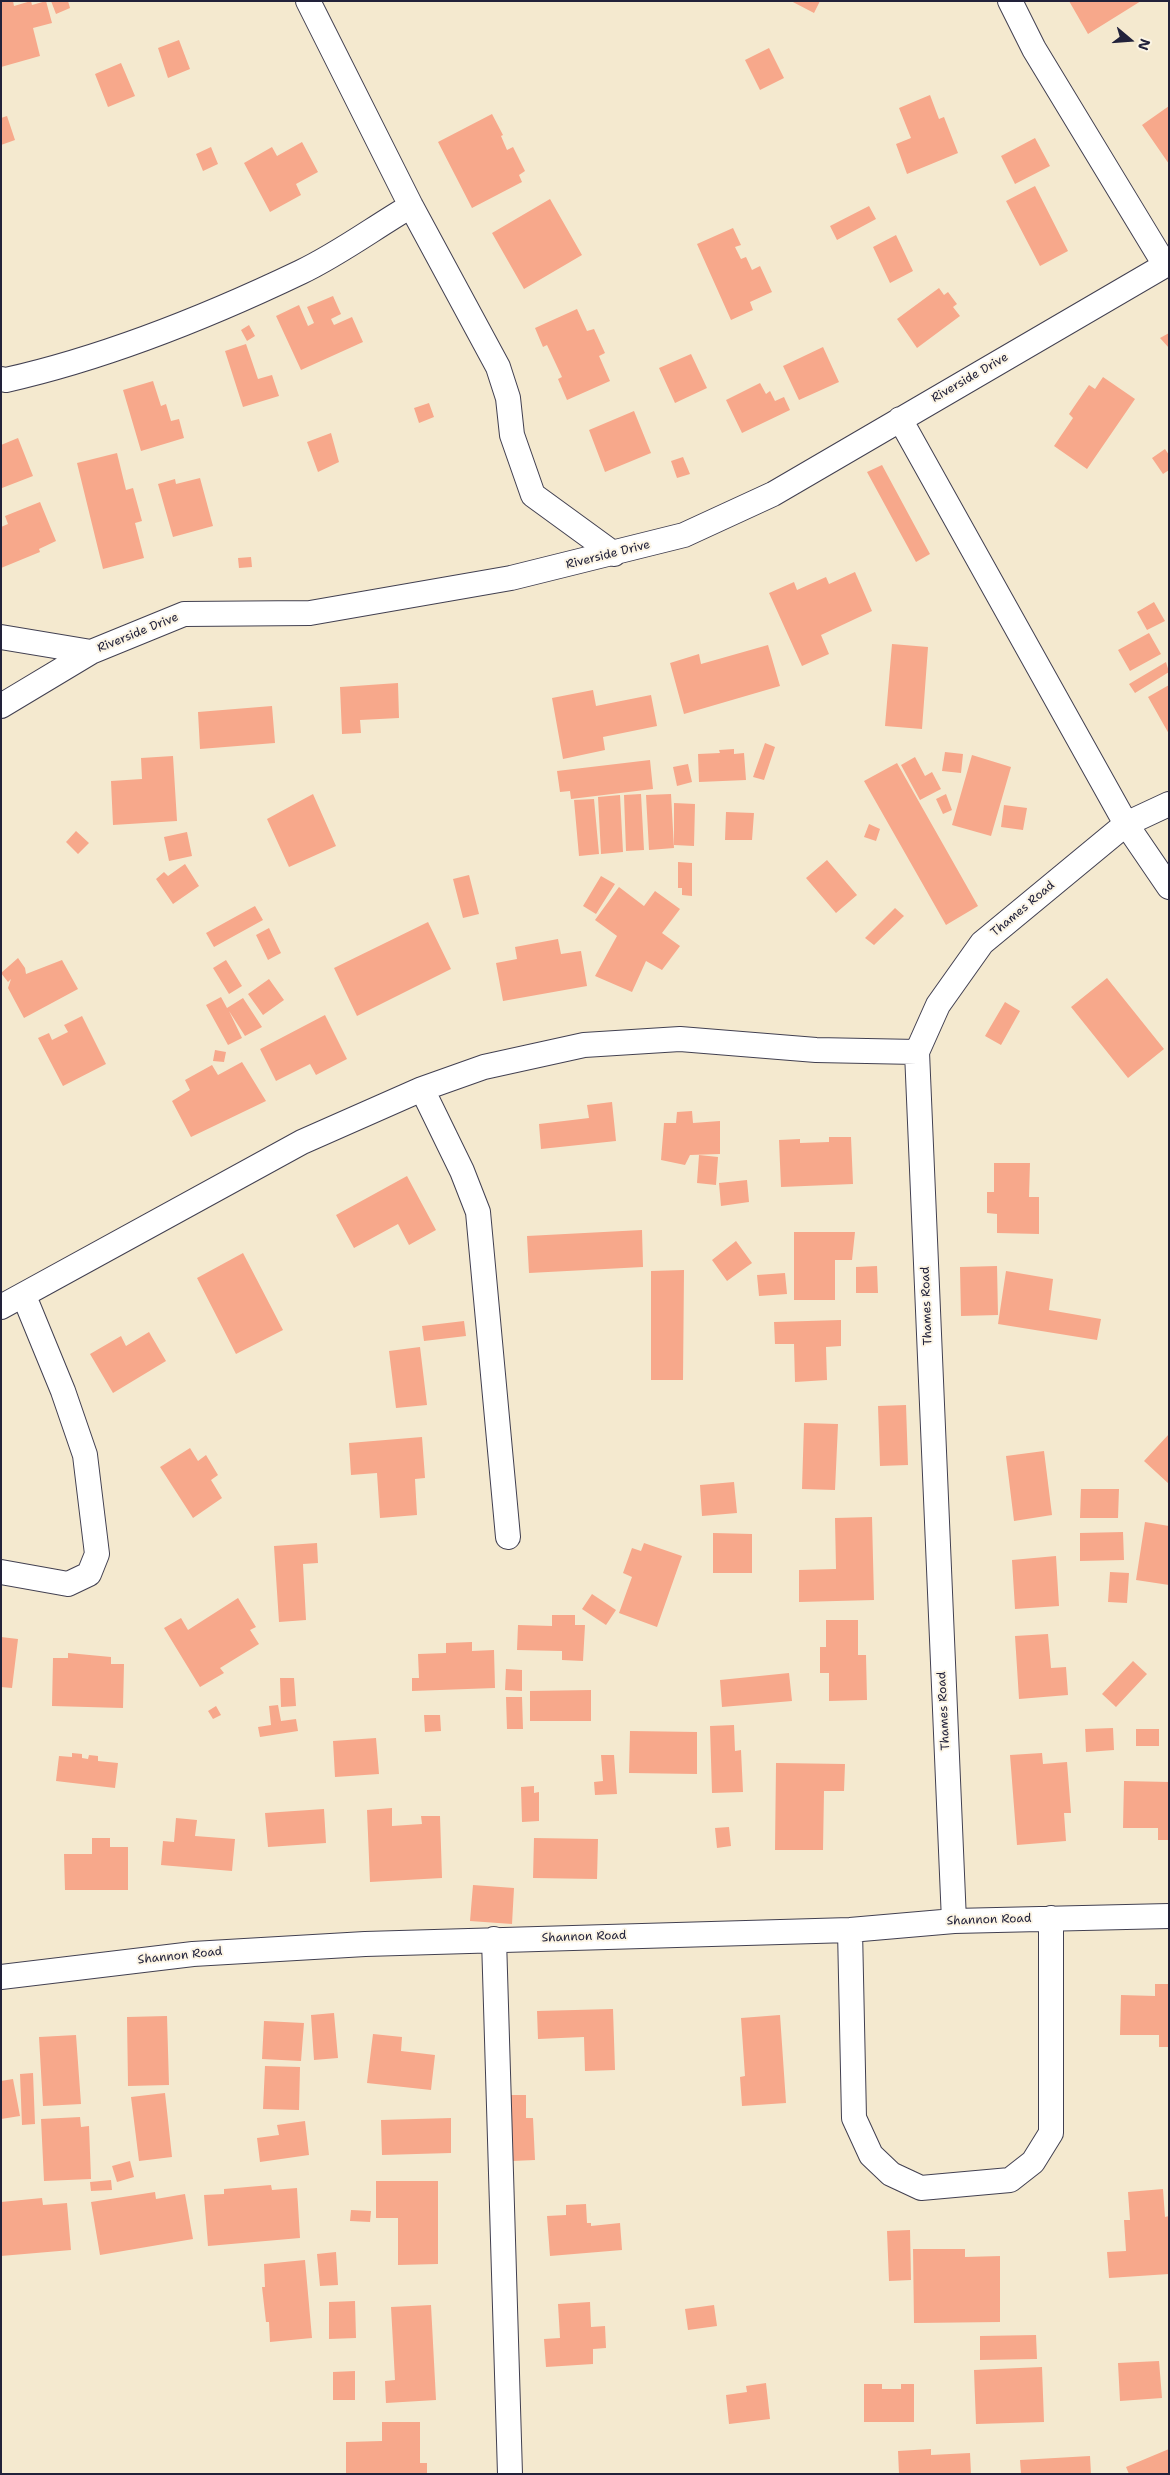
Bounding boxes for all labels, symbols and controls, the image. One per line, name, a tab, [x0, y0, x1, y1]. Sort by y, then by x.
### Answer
north arrow	[1105, 15, 1155, 65]
text: N	[1134, 37, 1155, 53]
street label: Riverside Drive	[929, 350, 1011, 406]
street label: Riverside Drive	[564, 538, 652, 572]
street label: Riverside Drive	[95, 610, 181, 656]
street label: Thames Road	[988, 878, 1058, 940]
street label: Thames Road	[918, 1266, 936, 1346]
street label: Thames Road	[935, 1671, 953, 1751]
street label: Shannon Road	[946, 1911, 1032, 1929]
street label: Shannon Road	[541, 1928, 627, 1946]
street label: Shannon Road	[137, 1944, 223, 1968]

